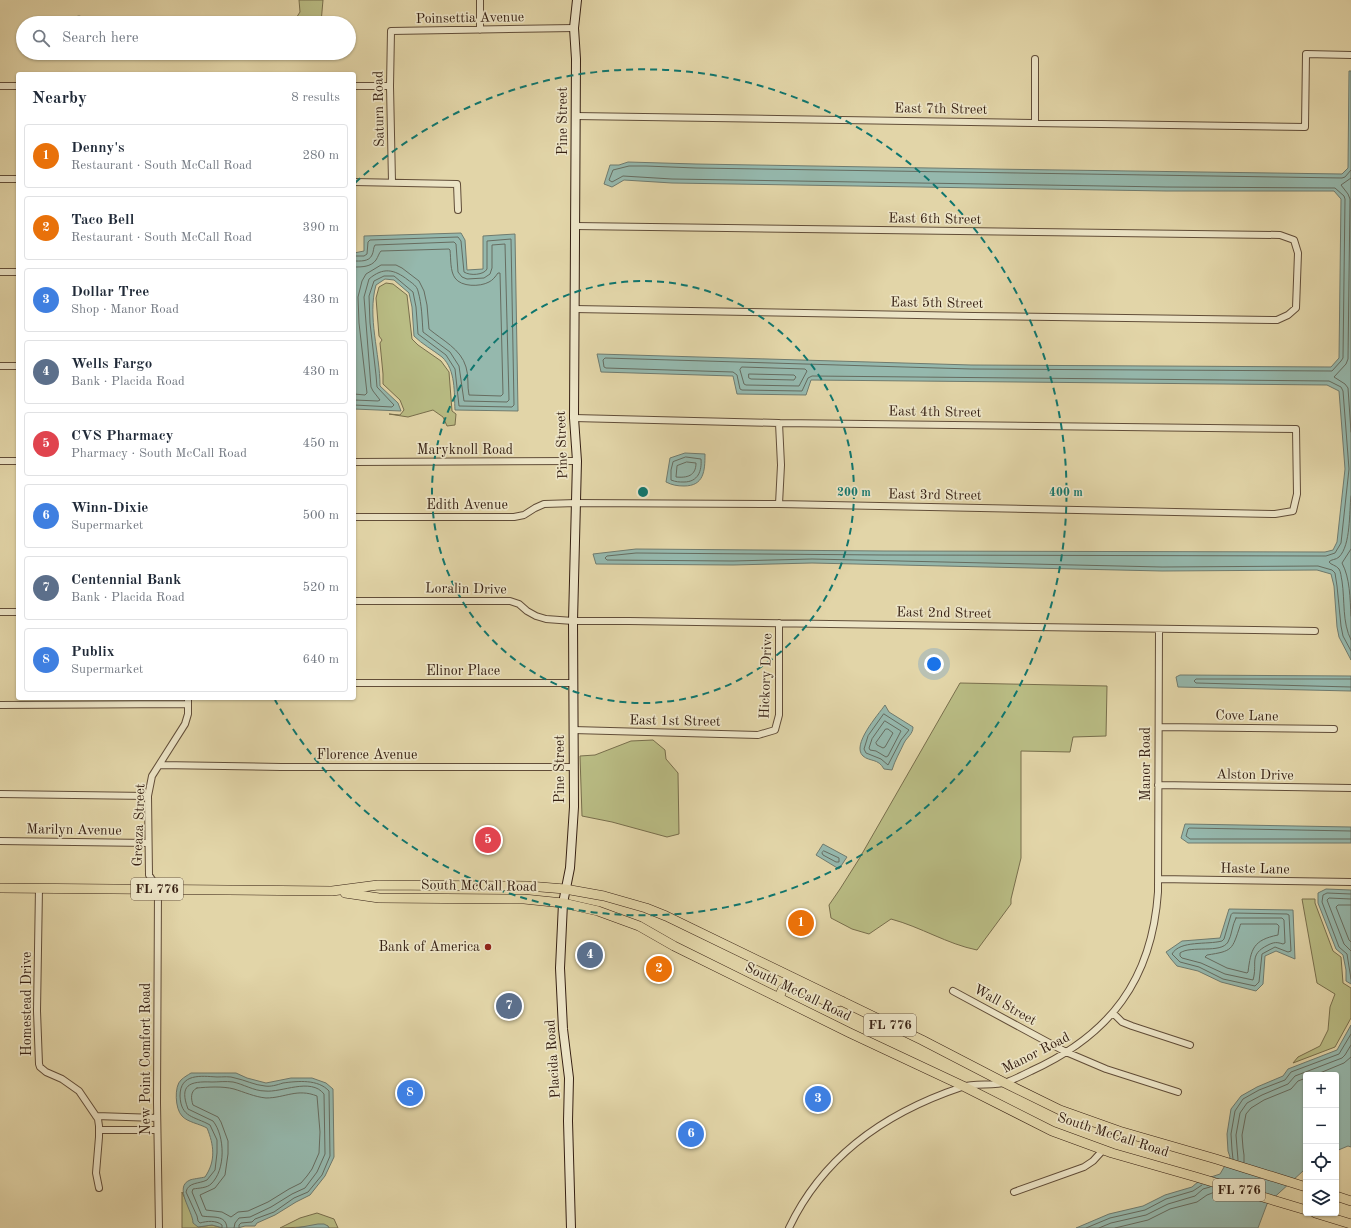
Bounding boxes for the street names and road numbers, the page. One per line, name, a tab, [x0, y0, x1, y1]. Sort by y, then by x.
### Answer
street label: Poinsettia Avenue	[416, 10, 524, 26]
street label: Saturn Road	[371, 71, 387, 147]
street label: Pine Street	[556, 87, 570, 155]
street label: East 7th Street	[894, 101, 988, 117]
street label: East 6th Street	[888, 211, 982, 227]
street label: East 5th Street	[890, 295, 984, 311]
street label: East 4th Street	[888, 404, 982, 420]
street label: Pine Street	[554, 411, 570, 479]
street label: Maryknoll Road	[417, 443, 513, 457]
street label: East 3rd Street	[888, 487, 982, 503]
street label: Edith Avenue	[426, 498, 508, 512]
street label: Loralin Drive	[425, 581, 507, 597]
street label: East 2nd Street	[896, 605, 992, 621]
street label: Hickory Drive	[758, 633, 774, 719]
street label: Elinor Place	[426, 664, 500, 678]
street label: Cove Lane	[1215, 708, 1279, 724]
street label: East 1st Street	[629, 713, 721, 729]
street label: Manor Road	[1139, 727, 1153, 801]
street label: Pine Street	[553, 735, 567, 803]
street label: Florence Avenue	[317, 748, 417, 762]
street label: Alston Drive	[1216, 767, 1294, 783]
street label: Greaza Street	[131, 783, 147, 867]
street label: Marilyn Avenue	[26, 822, 122, 838]
street label: Haste Lane	[1220, 861, 1290, 877]
road number: FL 776	[131, 878, 183, 900]
street label: South McCall Road	[421, 878, 537, 894]
street label: Homestead Drive	[20, 952, 34, 1056]
street label: South McCall Road	[743, 960, 853, 1024]
street label: Wall Street	[971, 982, 1039, 1028]
street label: New Point Comfort Road	[139, 983, 153, 1135]
road number: FL 776	[864, 1014, 916, 1036]
street label: Placida Road	[543, 1019, 563, 1099]
street label: Manor Road	[1000, 1030, 1072, 1076]
street label: South McCall Road	[1056, 1110, 1170, 1160]
road number: FL 776	[1213, 1179, 1265, 1201]

